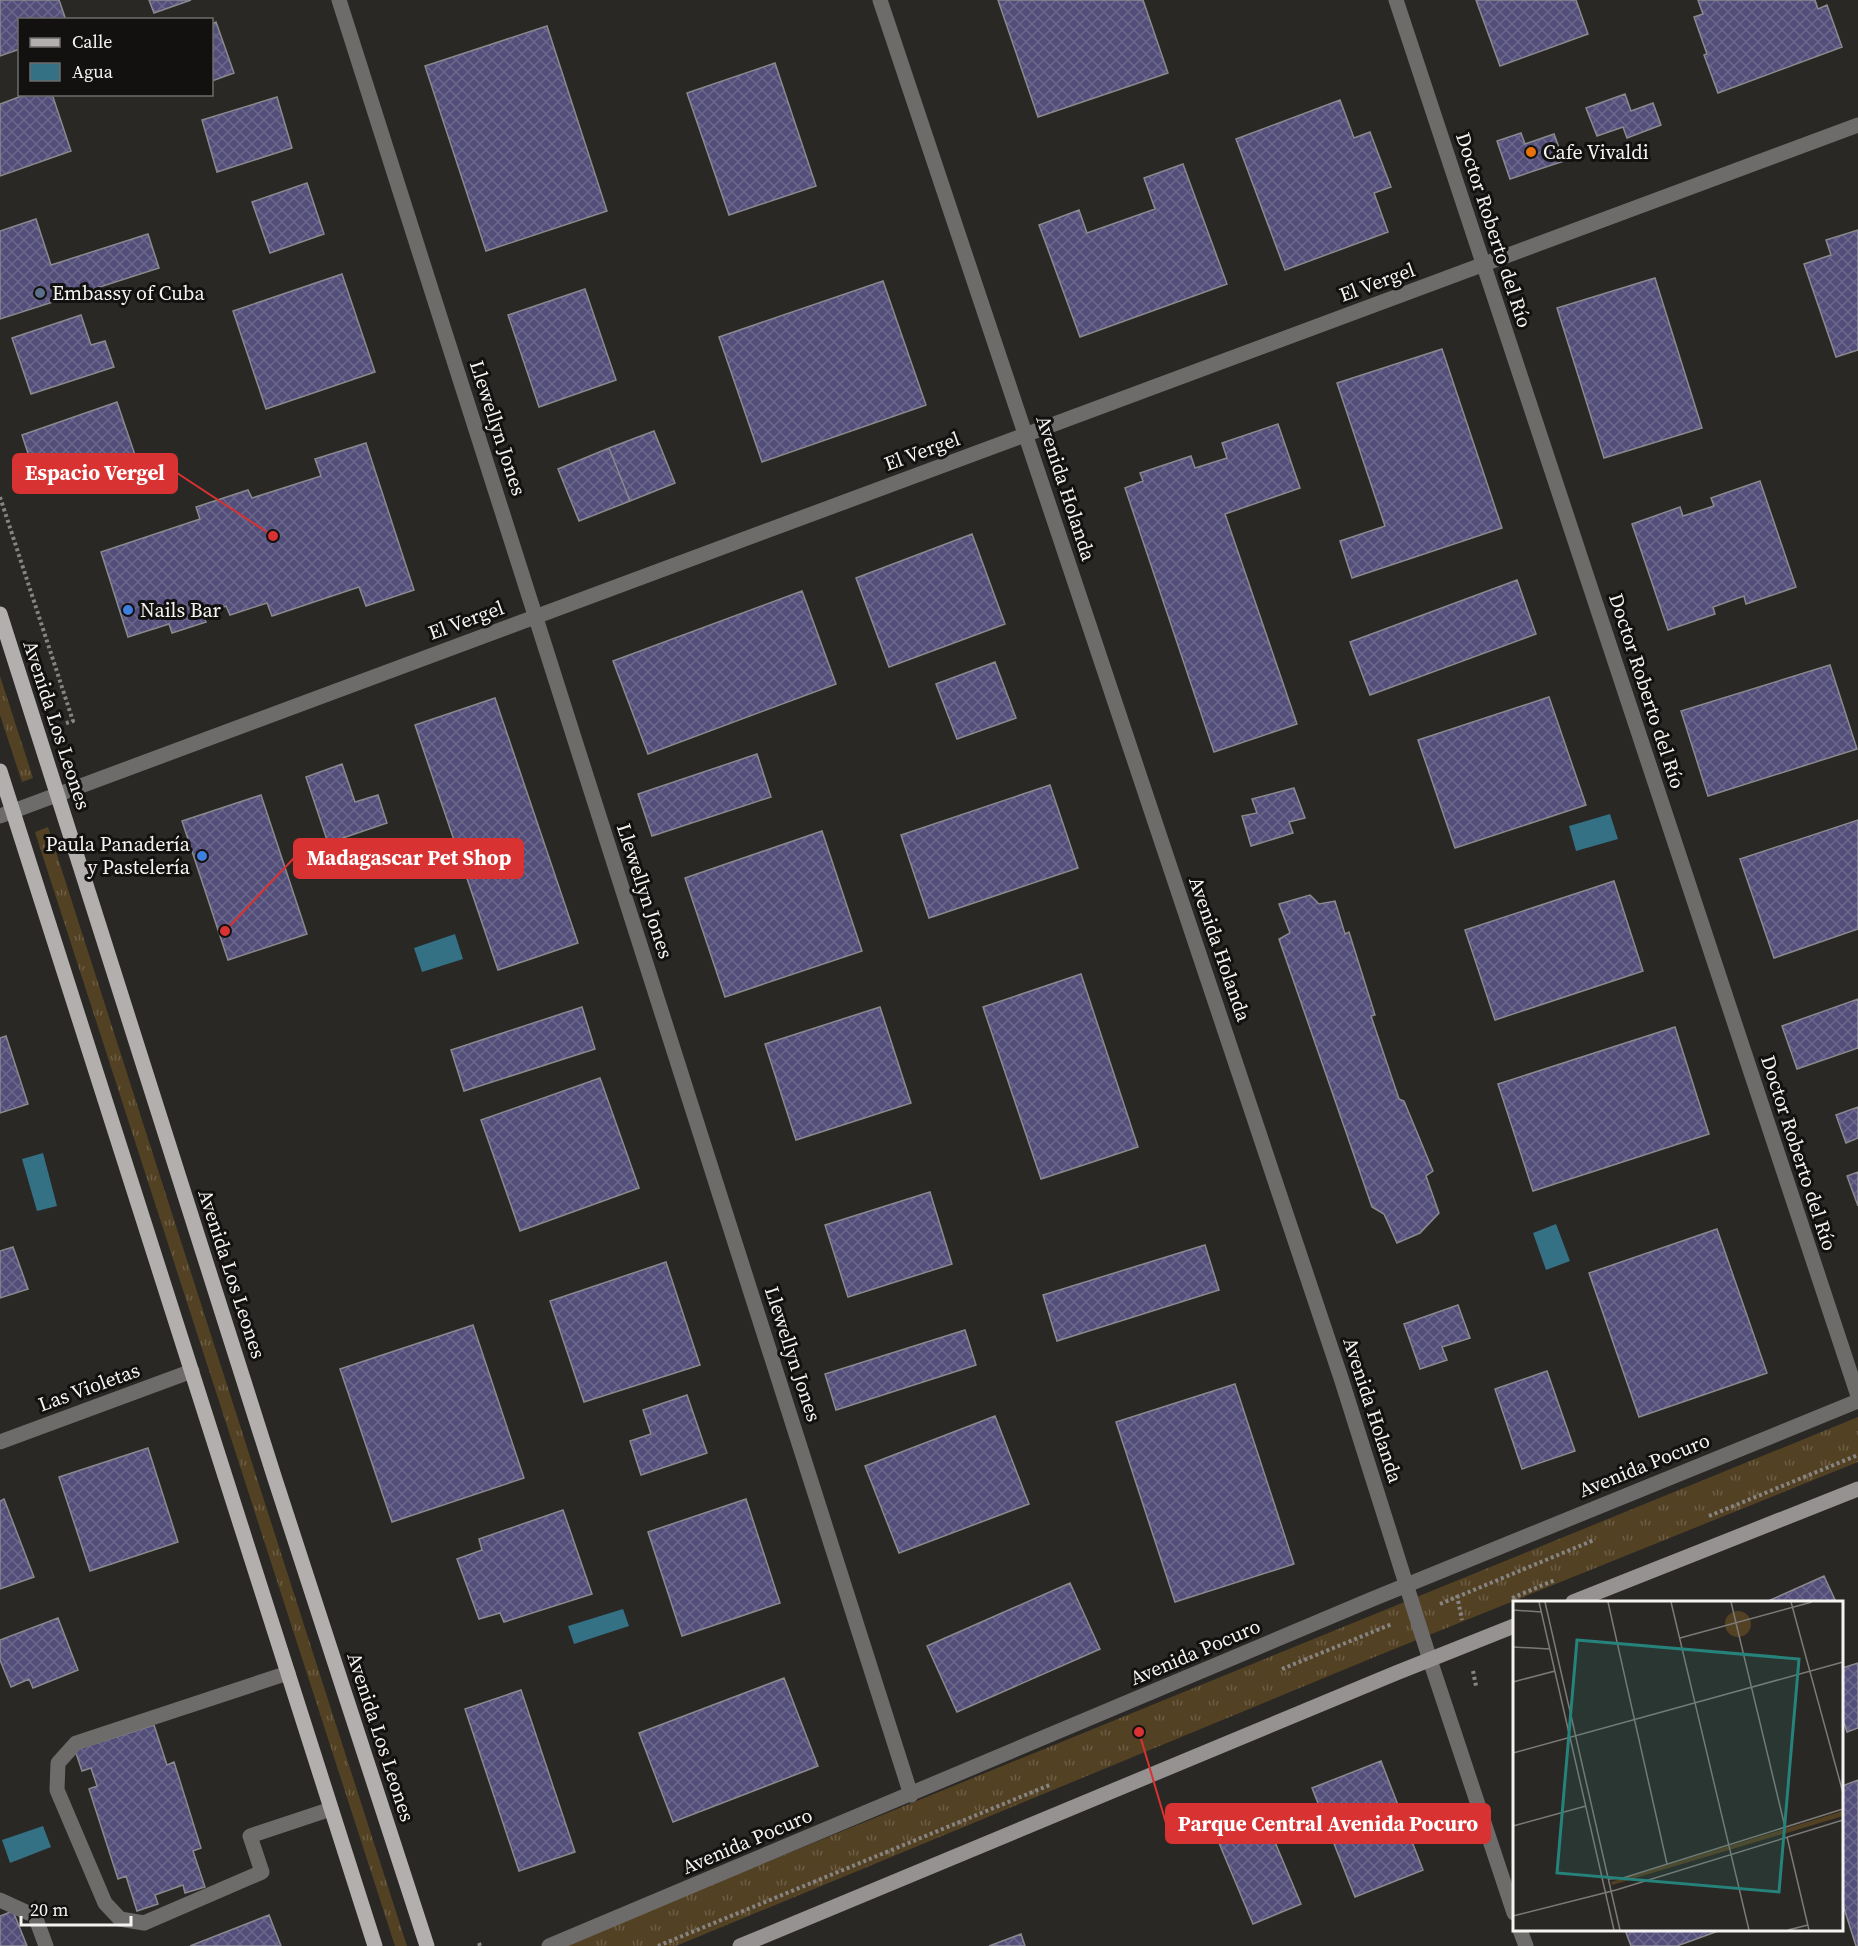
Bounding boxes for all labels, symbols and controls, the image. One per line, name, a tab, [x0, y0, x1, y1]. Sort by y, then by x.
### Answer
legend	[18, 18, 213, 96]
text: Calle	[72, 29, 112, 54]
text: Agua	[72, 59, 114, 84]
street label: Doctor Roberto del Río	[1449, 129, 1539, 331]
place label: Cafe Vivaldi	[1543, 138, 1649, 166]
marker: Cafe Vivaldi	[1524, 145, 1538, 159]
street label: El Vergel	[1335, 255, 1419, 309]
place label: Embassy of Cuba	[52, 279, 205, 307]
marker: Embassy of Cuba	[33, 286, 47, 300]
street label: Llewellyn Jones	[463, 357, 533, 499]
street label: Avenida Holanda	[1029, 412, 1103, 565]
street label: El Vergel	[880, 424, 964, 478]
callout: Espacio Vergel	[13, 454, 177, 493]
text: Espacio Vergel	[25, 458, 165, 487]
street label: Doctor Roberto del Río	[1602, 590, 1692, 792]
street label: El Vergel	[424, 593, 508, 647]
place label: Nails Bar	[140, 596, 222, 624]
marker: Nails Bar	[121, 603, 135, 617]
street label: Avenida Los Leones	[16, 637, 98, 813]
street label: Llewellyn Jones	[610, 820, 680, 962]
place label: Paula Panadería y Pastelería	[45, 830, 191, 881]
callout: Madagascar Pet Shop	[294, 839, 523, 878]
text: Madagascar Pet Shop	[307, 843, 512, 872]
marker: Paula Panadería y Pastelería	[195, 849, 209, 863]
street label: Avenida Holanda	[1182, 873, 1258, 1026]
street label: Doctor Roberto del Río	[1754, 1052, 1844, 1254]
street label: Avenida Los Leones	[191, 1186, 273, 1362]
street label: Llewellyn Jones	[758, 1283, 828, 1425]
street label: Avenida Holanda	[1336, 1334, 1410, 1487]
street label: Las Violetas	[34, 1356, 144, 1418]
street label: Avenida Pocuro	[1574, 1426, 1714, 1504]
inset map	[1513, 1601, 1843, 1931]
street label: Avenida Pocuro	[1126, 1612, 1264, 1692]
street label: Avenida Los Leones	[340, 1649, 422, 1825]
street label: Avenida Pocuro	[678, 1801, 816, 1881]
callout: Parque Central Avenida Pocuro	[1166, 1804, 1490, 1843]
text: Parque Central Avenida Pocuro	[1178, 1809, 1478, 1838]
scale bar	[21, 1889, 130, 1927]
text: 20 m	[30, 1897, 68, 1922]

